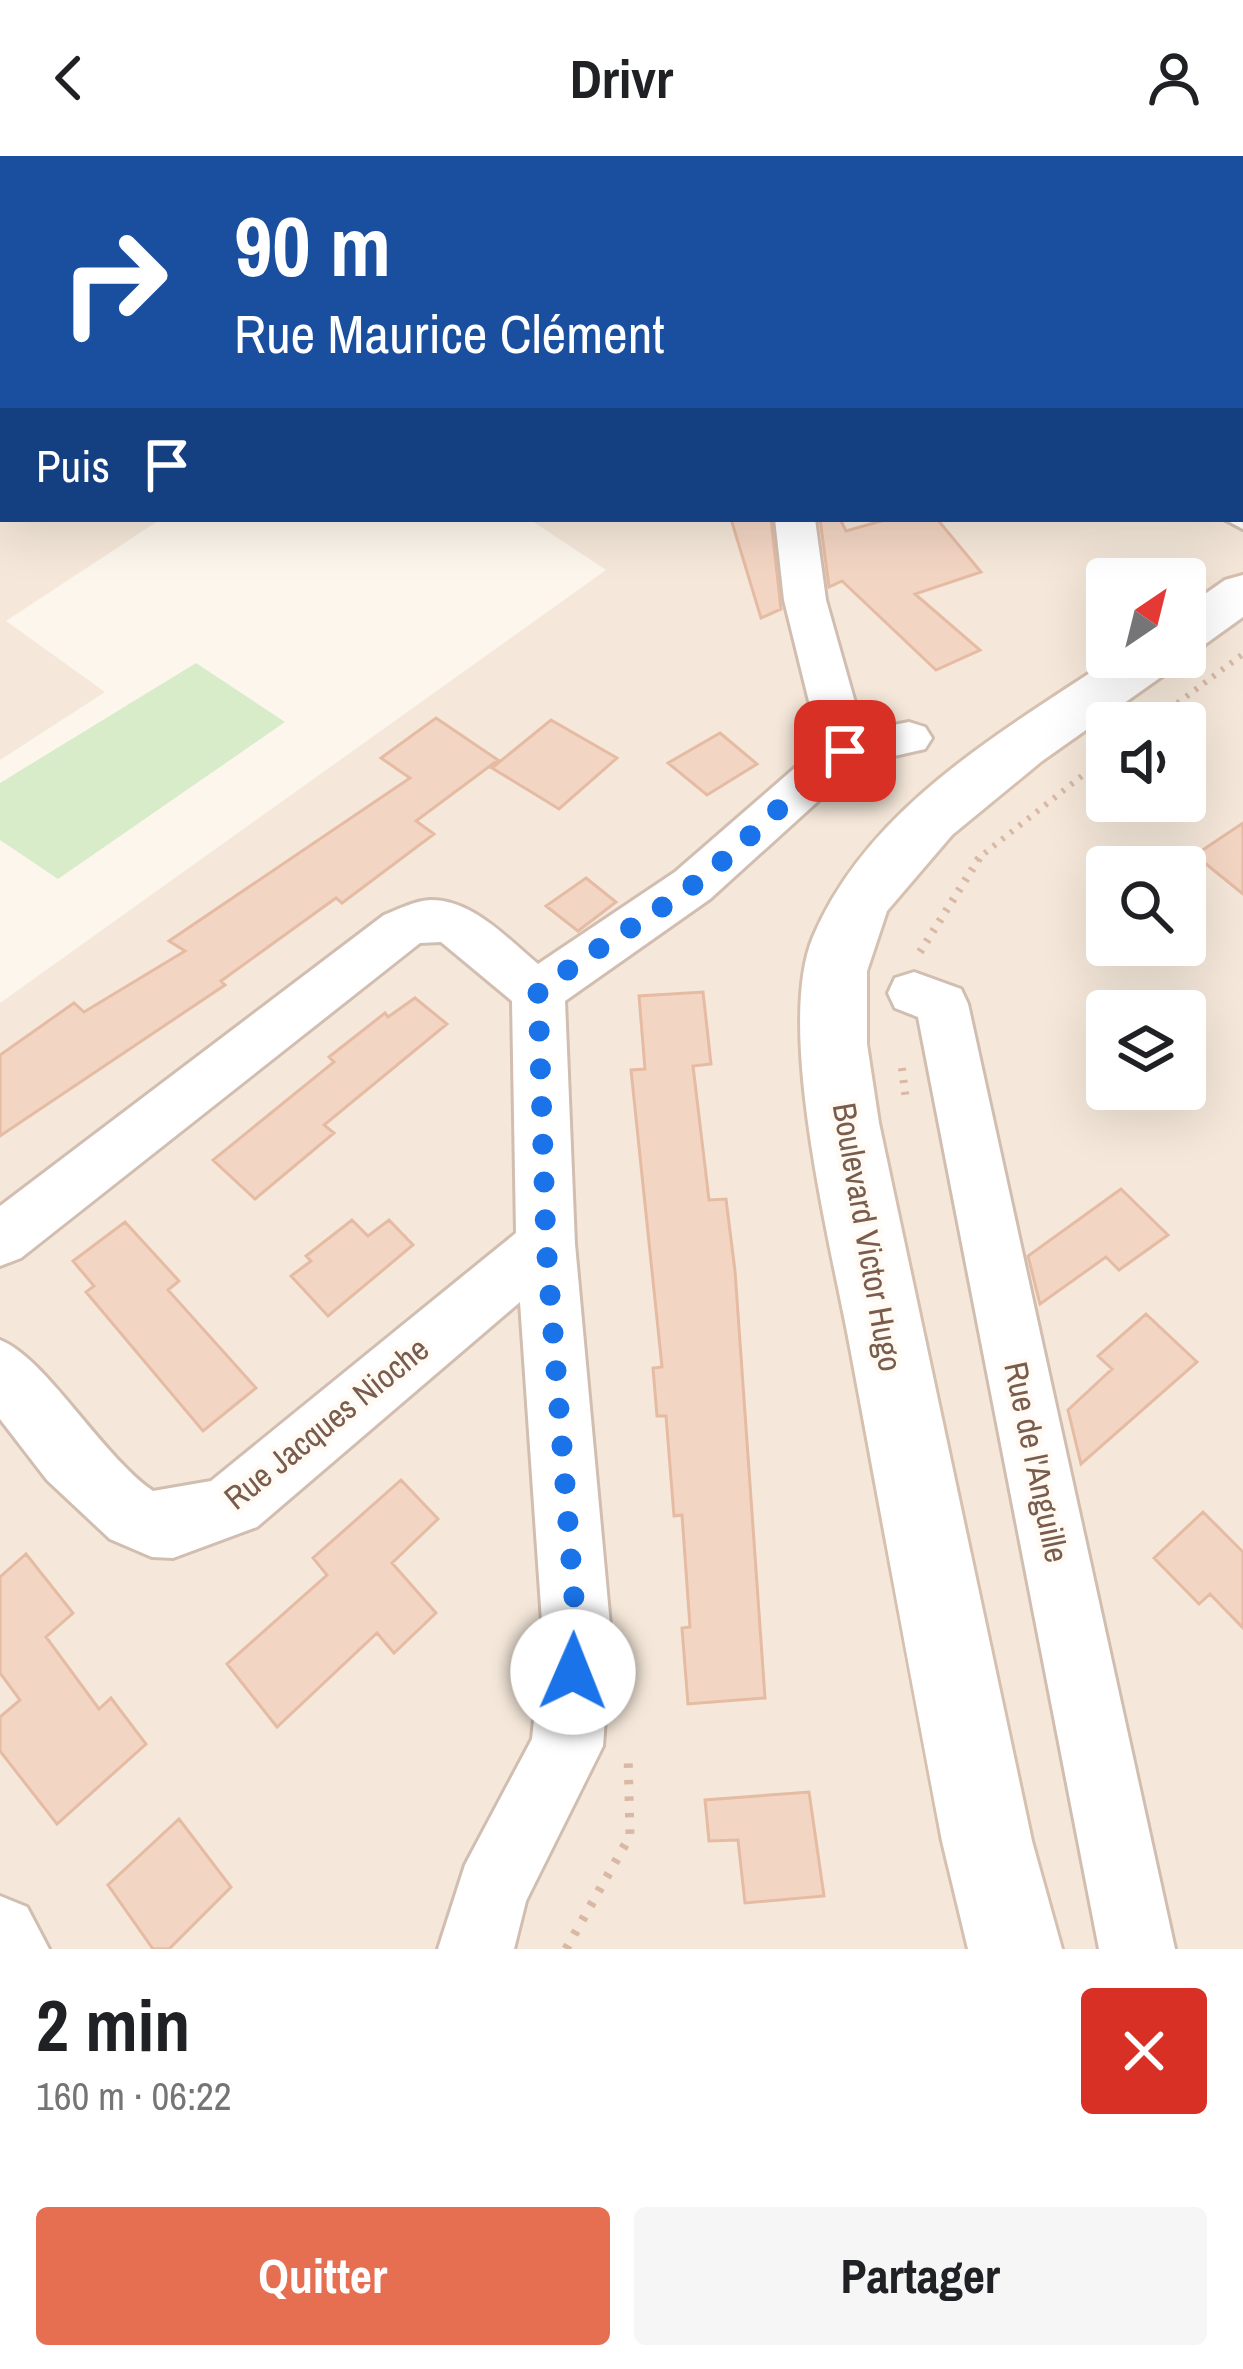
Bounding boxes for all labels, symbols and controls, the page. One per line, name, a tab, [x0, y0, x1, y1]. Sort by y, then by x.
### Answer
text: Drivr	[570, 42, 673, 115]
icon: back	[36, 45, 102, 111]
icon: person	[1141, 45, 1207, 111]
text: 90 m	[234, 189, 391, 302]
icon: right	[36, 204, 192, 360]
text: Rue Maurice Clément	[234, 297, 665, 370]
icon: arrive	[134, 432, 200, 498]
text: Puis	[36, 435, 110, 496]
north arrow	[1086, 558, 1206, 678]
map controls	[1086, 558, 1206, 1110]
pin	[794, 700, 896, 802]
button: sound	[1086, 702, 1206, 822]
icon: arrive	[812, 718, 878, 784]
button: search	[1086, 846, 1206, 966]
button: layers	[1086, 990, 1206, 1110]
street label: Boulevard Victor Hugo	[823, 1099, 913, 1375]
street label: Rue Jacques Nioche	[215, 1327, 437, 1519]
street label: Rue de l'Anguille	[994, 1358, 1080, 1566]
position arrow	[510, 1609, 636, 1735]
text: 2 min	[36, 1976, 190, 2073]
button: close	[1081, 1988, 1207, 2114]
text: 160 m · 06:22	[36, 2070, 232, 2122]
button: Quitter	[36, 2207, 610, 2345]
button: Partager	[634, 2207, 1207, 2345]

